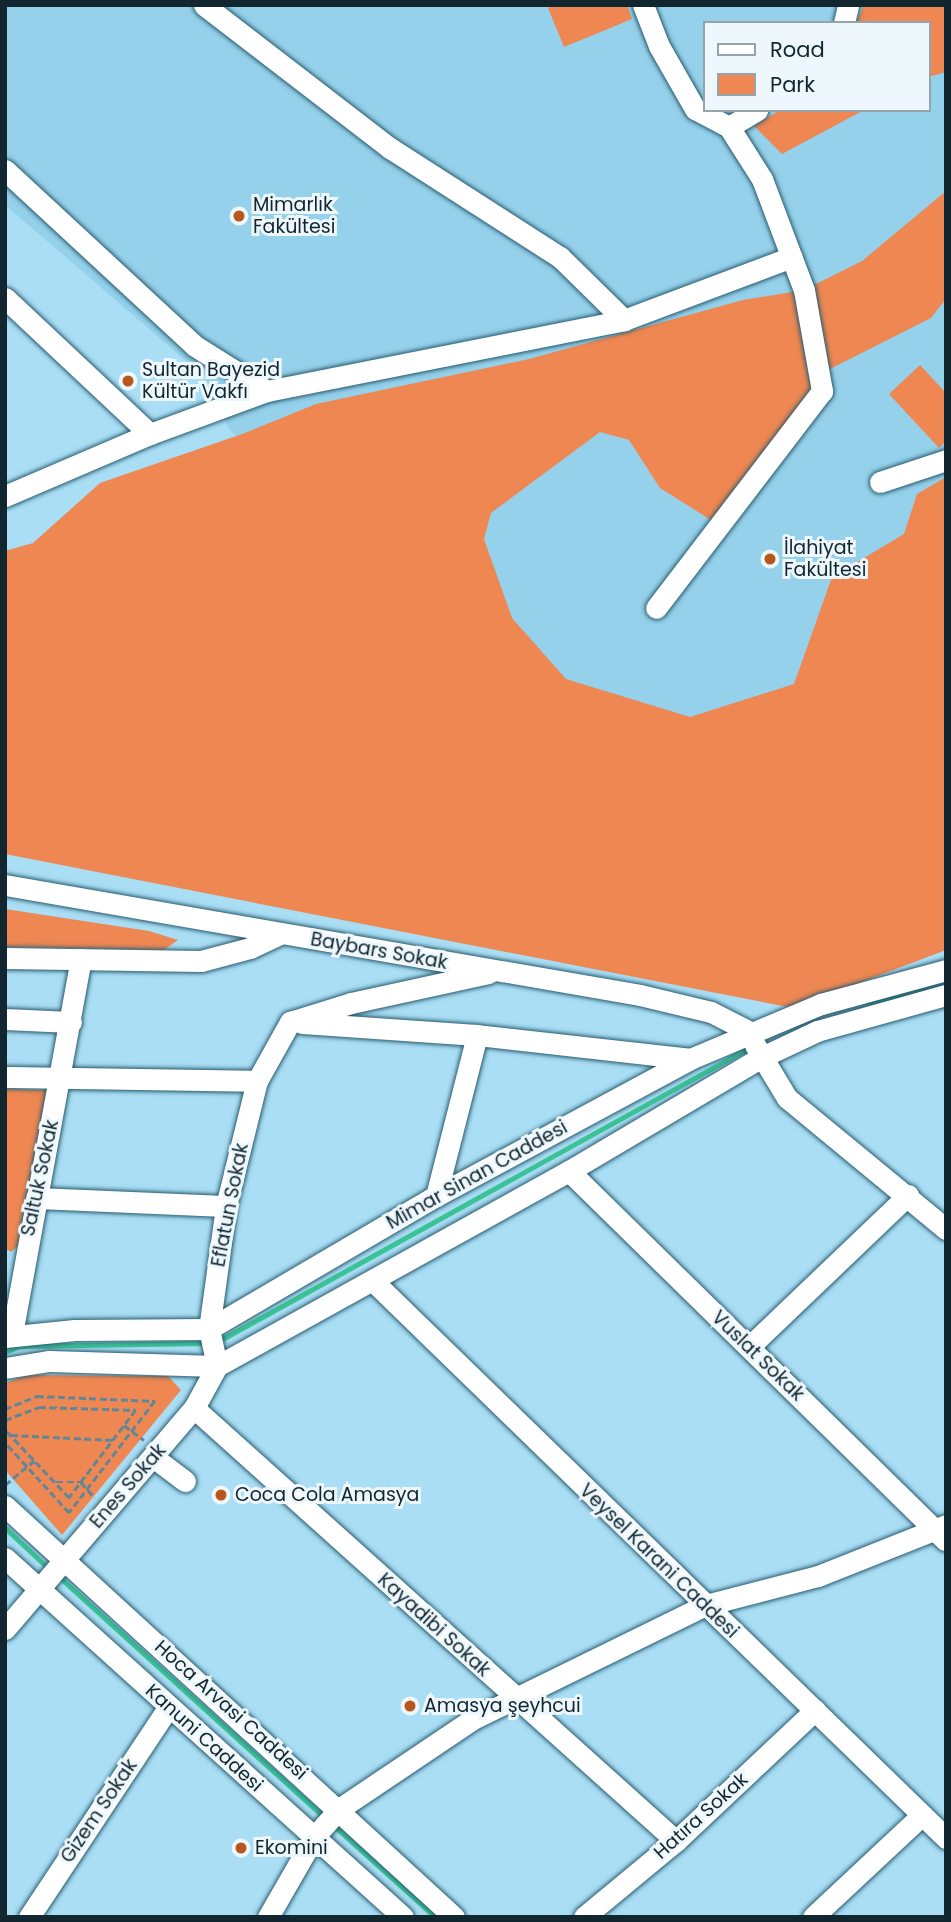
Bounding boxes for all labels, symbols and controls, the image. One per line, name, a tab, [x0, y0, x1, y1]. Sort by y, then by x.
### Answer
legend	[702, 21, 930, 112]
text: Road	[770, 35, 825, 64]
text: Park	[770, 70, 815, 99]
place label: Mimarlık Fakültesi	[253, 194, 335, 238]
marker: Mimarlık Fakültesi	[231, 208, 247, 224]
place label: Sultan Bayezid Kültür Vakfı	[142, 359, 280, 403]
marker: Sultan Bayezid Kültür Vakfı	[120, 373, 136, 389]
place label: İlahiyat Fakültesi	[784, 537, 866, 581]
marker: İlahiyat Fakültesi	[762, 551, 778, 567]
street label: Baybars Sokak	[309, 928, 449, 974]
street label: Mimar Sinan Caddesi	[383, 1116, 571, 1234]
street label: Saltuk Sokak	[17, 1118, 63, 1238]
street label: Eflatun Sokak	[207, 1141, 253, 1269]
street label: Vuslat Sokak	[707, 1306, 809, 1406]
street label: Enes Sokak	[85, 1439, 171, 1533]
street label: Veysel Karani Caddesi	[575, 1479, 743, 1643]
place label: Coca Cola Amasya	[235, 1484, 419, 1506]
marker: Coca Cola Amasya	[213, 1487, 229, 1503]
street label: Kayadibi Sokak	[373, 1568, 495, 1682]
street label: Hoca Arvasi Caddesi	[150, 1635, 312, 1785]
street label: Kanuni Caddesi	[141, 1679, 267, 1797]
place label: Amasya şeyhcui	[424, 1695, 581, 1717]
marker: Amasya şeyhcui	[402, 1698, 418, 1714]
street label: Gizem Sokak	[56, 1755, 142, 1867]
street label: Hatıra Sokak	[649, 1768, 753, 1864]
place label: Ekomini	[255, 1837, 328, 1859]
marker: Ekomini	[233, 1840, 249, 1856]

